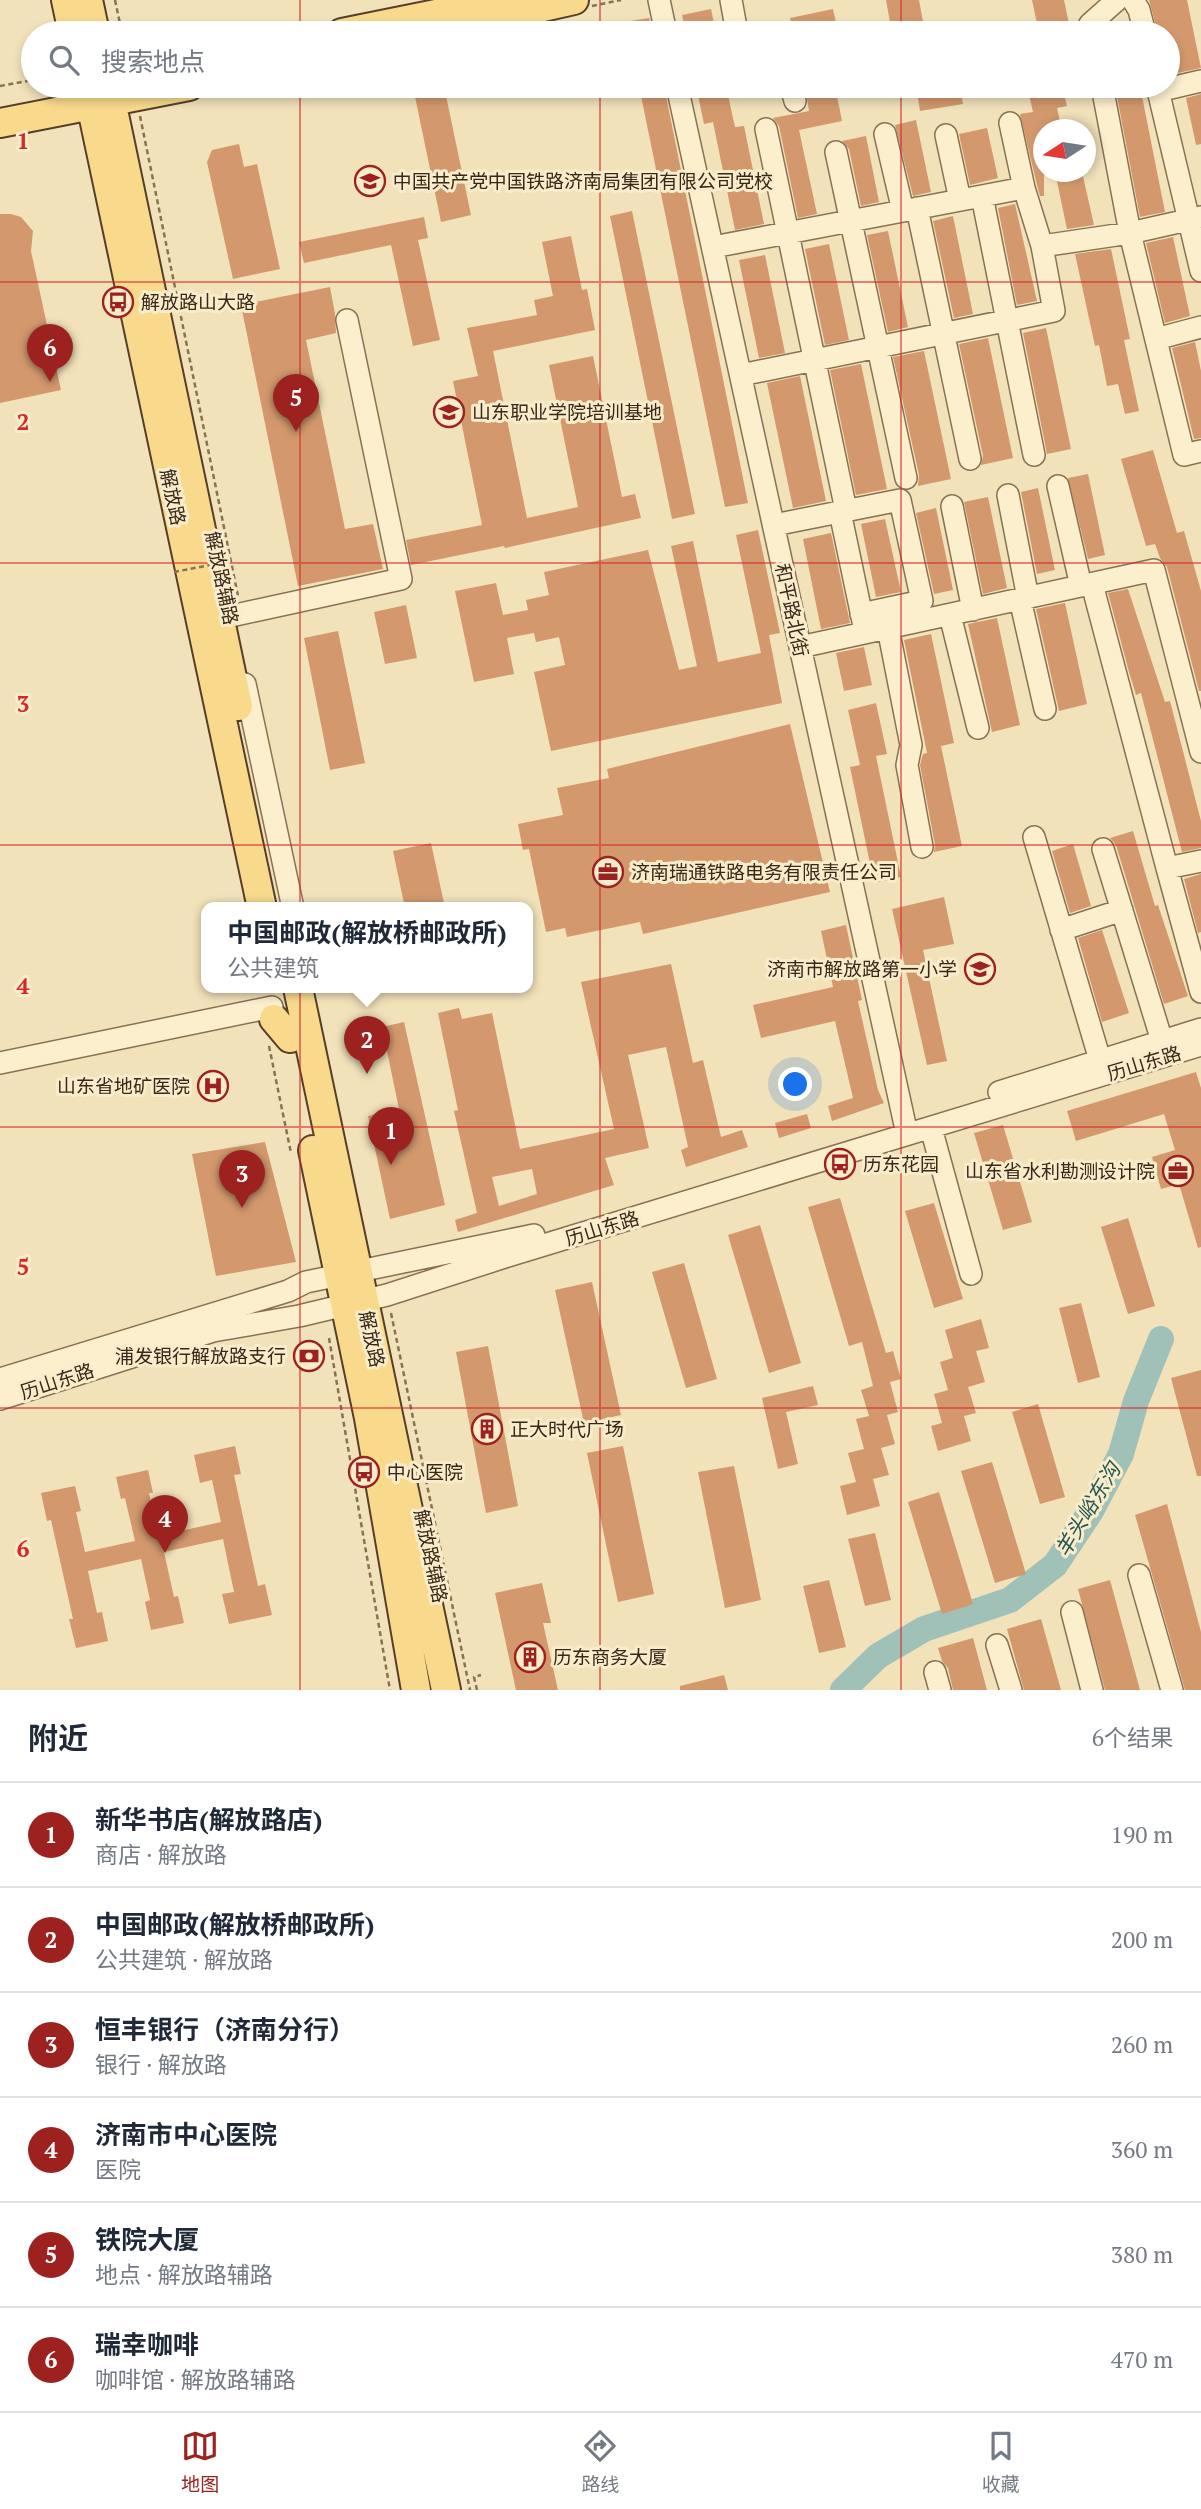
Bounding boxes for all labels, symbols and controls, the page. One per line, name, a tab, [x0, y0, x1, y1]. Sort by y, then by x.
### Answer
search box	[21, 21, 1180, 98]
icon: search	[45, 41, 83, 79]
text: 搜索地点	[101, 44, 205, 78]
north arrow	[1033, 119, 1096, 182]
text: 1	[17, 125, 30, 156]
school or university icon: 中国共产党中国铁路济南局集团有限公司党校	[353, 164, 387, 198]
place label: 中国共产党中国铁路济南局集团有限公司党校	[393, 168, 773, 193]
bus stop icon: 解放路山大路	[101, 285, 135, 319]
place label: 解放路山大路	[141, 289, 255, 314]
pin: 6	[27, 324, 73, 382]
pin: 5	[273, 374, 319, 432]
school or university icon: 山东职业学院培训基地	[432, 395, 466, 429]
place label: 山东职业学院培训基地	[472, 399, 662, 424]
text: 2	[17, 406, 30, 437]
street label: 解放路	[155, 466, 192, 527]
street label: 解放路辅路	[200, 529, 245, 627]
street label: 和平路北街	[770, 561, 815, 659]
text: 3	[17, 688, 30, 719]
office icon: 济南瑞通铁路电务有限责任公司	[591, 855, 625, 889]
place label: 济南瑞通铁路电务有限责任公司	[631, 859, 897, 884]
popup	[201, 902, 533, 993]
text: 中国邮政(解放桥邮政所)	[227, 915, 507, 949]
text: 公共建筑	[227, 952, 319, 983]
school or university icon: 济南市解放路第一小学	[963, 952, 997, 986]
place label: 济南市解放路第一小学	[767, 956, 957, 981]
text: 4	[17, 970, 30, 1001]
pin: 2	[344, 1016, 390, 1074]
street label: 历山东路	[1104, 1039, 1184, 1086]
your location	[778, 1067, 812, 1101]
hospital icon: 山东省地矿医院	[196, 1069, 230, 1103]
place label: 山东省地矿医院	[57, 1073, 190, 1098]
pin: 1	[368, 1107, 414, 1165]
bus stop icon: 历东花园	[823, 1147, 857, 1181]
pin: 3	[219, 1150, 265, 1208]
place label: 历东花园	[863, 1151, 939, 1176]
office icon: 山东省水利勘测设计院	[1161, 1154, 1195, 1188]
place label: 山东省水利勘测设计院	[965, 1158, 1155, 1183]
street label: 历山东路	[562, 1204, 642, 1251]
text: 5	[17, 1251, 30, 1282]
street label: 解放路	[354, 1308, 391, 1369]
bank icon: 浦发银行解放路支行	[292, 1339, 326, 1373]
place label: 浦发银行解放路支行	[115, 1343, 286, 1368]
street label: 历山东路	[17, 1357, 97, 1404]
building icon: 正大时代广场	[470, 1412, 504, 1446]
place label: 正大时代广场	[510, 1416, 624, 1441]
bus stop icon: 中心医院	[347, 1455, 381, 1489]
water label: 羊头峪东沟	[1048, 1456, 1127, 1562]
place label: 中心医院	[387, 1459, 463, 1484]
pin: 4	[142, 1495, 188, 1553]
street label: 解放路辅路	[409, 1507, 454, 1605]
text: 6	[17, 1533, 30, 1564]
building icon: 历东商务大厦	[513, 1640, 547, 1674]
place label: 历东商务大厦	[553, 1644, 667, 1669]
text: 附近	[28, 1718, 88, 1758]
text: 6个结果	[1092, 1722, 1173, 1753]
text: 新华书店(解放路店)	[95, 1802, 323, 1836]
text: 1	[45, 1819, 58, 1850]
text: 190 m	[1111, 1819, 1173, 1850]
text: 商店 · 解放路	[95, 1839, 227, 1870]
text: 中国邮政(解放桥邮政所)	[95, 1907, 375, 1941]
text: 2	[45, 1924, 58, 1955]
text: 200 m	[1111, 1924, 1173, 1955]
text: 公共建筑 · 解放路	[95, 1944, 273, 1975]
text: 恒丰银行（济南分行）	[95, 2012, 355, 2046]
text: 3	[45, 2029, 58, 2060]
text: 260 m	[1111, 2029, 1173, 2060]
text: 银行 · 解放路	[95, 2049, 227, 2080]
text: 济南市中心医院	[95, 2117, 277, 2151]
text: 4	[45, 2134, 58, 2165]
text: 360 m	[1111, 2134, 1173, 2165]
text: 医院	[95, 2154, 141, 2185]
text: 铁院大厦	[95, 2222, 199, 2256]
text: 5	[45, 2239, 58, 2270]
text: 380 m	[1111, 2239, 1173, 2270]
text: 地点 · 解放路辅路	[95, 2259, 273, 2290]
text: 瑞幸咖啡	[95, 2327, 199, 2361]
text: 6	[45, 2344, 58, 2375]
text: 470 m	[1111, 2344, 1173, 2375]
text: 咖啡馆 · 解放路辅路	[95, 2364, 296, 2395]
tab: 地图	[181, 2427, 219, 2496]
tab: 路线	[581, 2427, 620, 2496]
tab: 收藏	[982, 2427, 1020, 2496]

